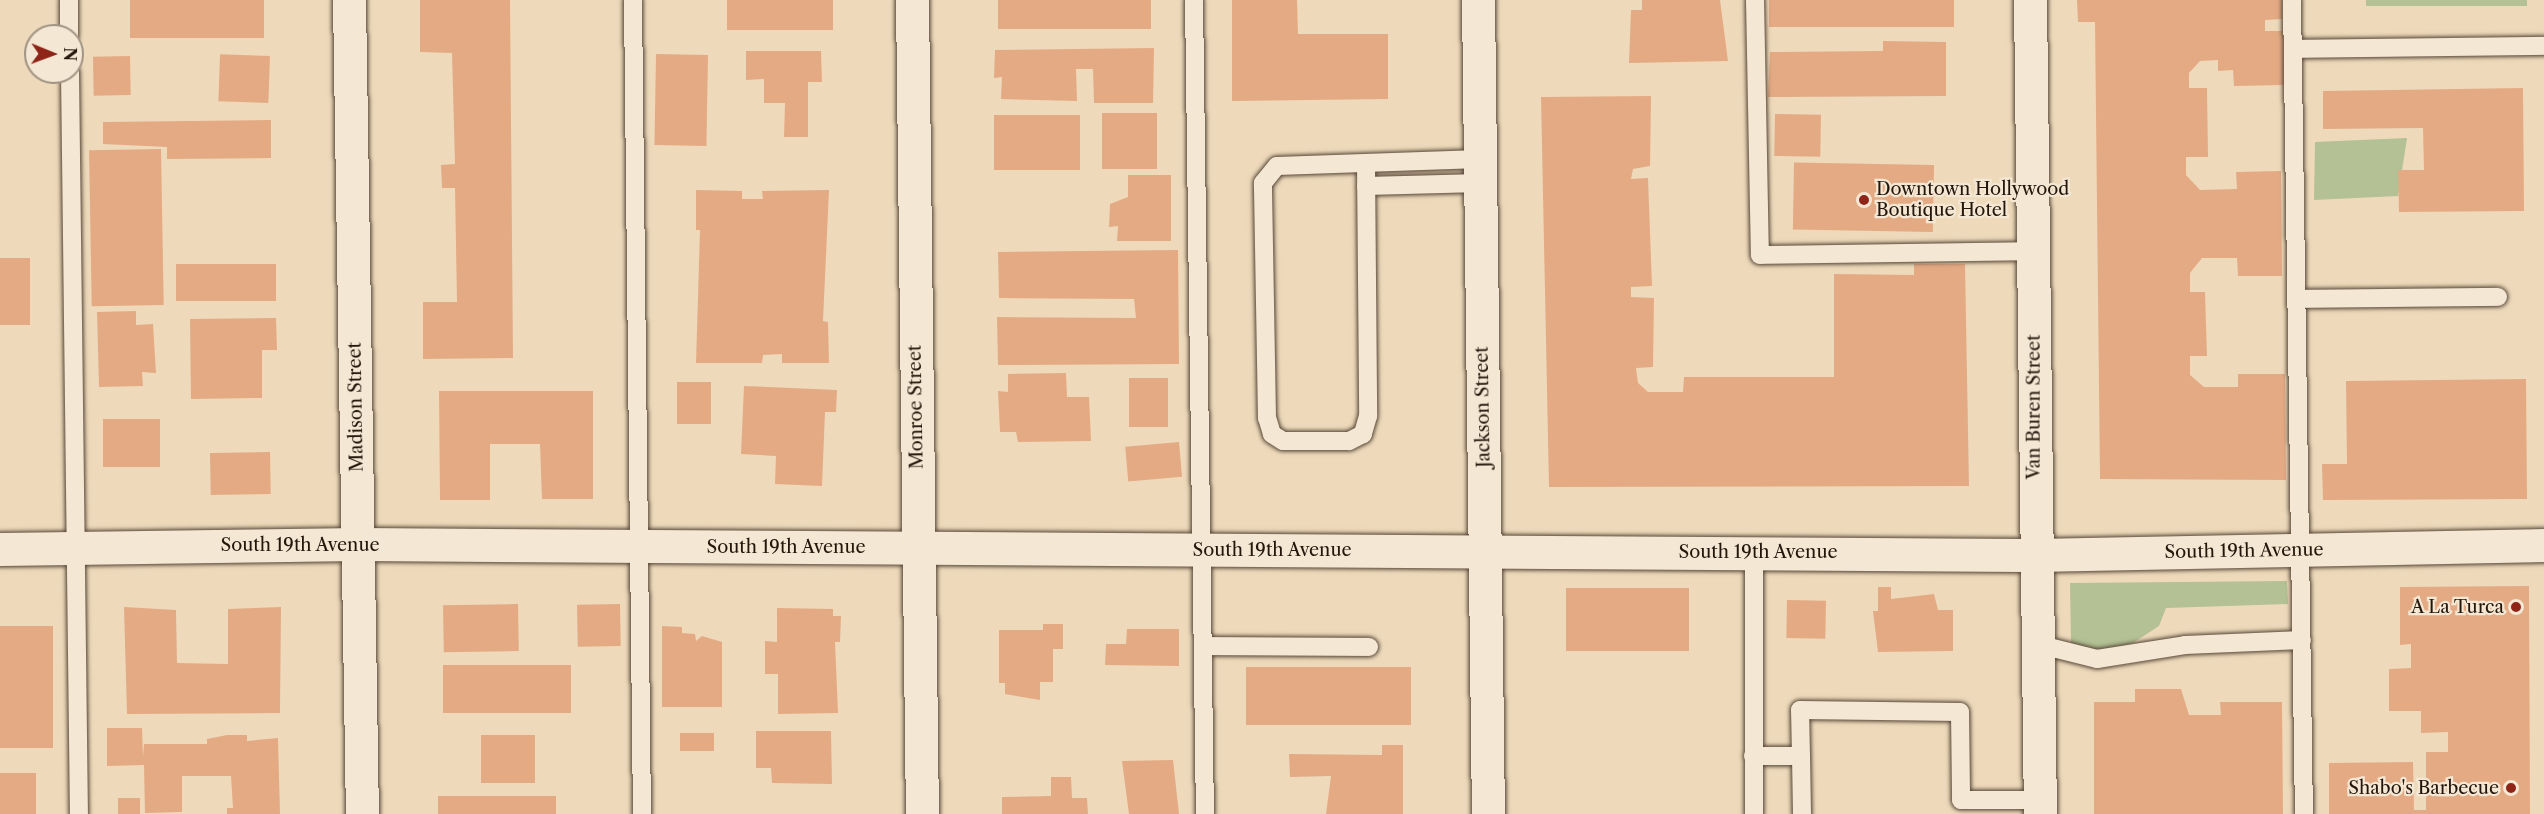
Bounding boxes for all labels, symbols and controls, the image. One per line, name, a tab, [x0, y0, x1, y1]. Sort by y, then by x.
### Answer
north arrow	[24, 24, 84, 84]
text: N	[60, 47, 80, 61]
place label: Downtown Hollywood Boutique Hotel	[1876, 179, 2069, 222]
marker: Downtown Hollywood Boutique Hotel	[1857, 193, 1871, 207]
street label: Van Buren Street	[2023, 334, 2045, 480]
street label: Madison Street	[344, 342, 368, 472]
street label: Monroe Street	[904, 345, 928, 469]
street label: Jackson Street	[1471, 346, 1495, 468]
street label: South 19th Avenue	[220, 534, 380, 556]
street label: South 19th Avenue	[706, 536, 866, 558]
street label: South 19th Avenue	[1192, 539, 1352, 561]
street label: South 19th Avenue	[2164, 539, 2324, 563]
street label: South 19th Avenue	[1678, 541, 1838, 563]
place label: A La Turca	[2410, 596, 2504, 618]
marker: A La Turca	[2509, 600, 2523, 614]
place label: Shabo's Barbecue	[2348, 777, 2499, 799]
marker: Shabo's Barbecue	[2504, 781, 2518, 795]

